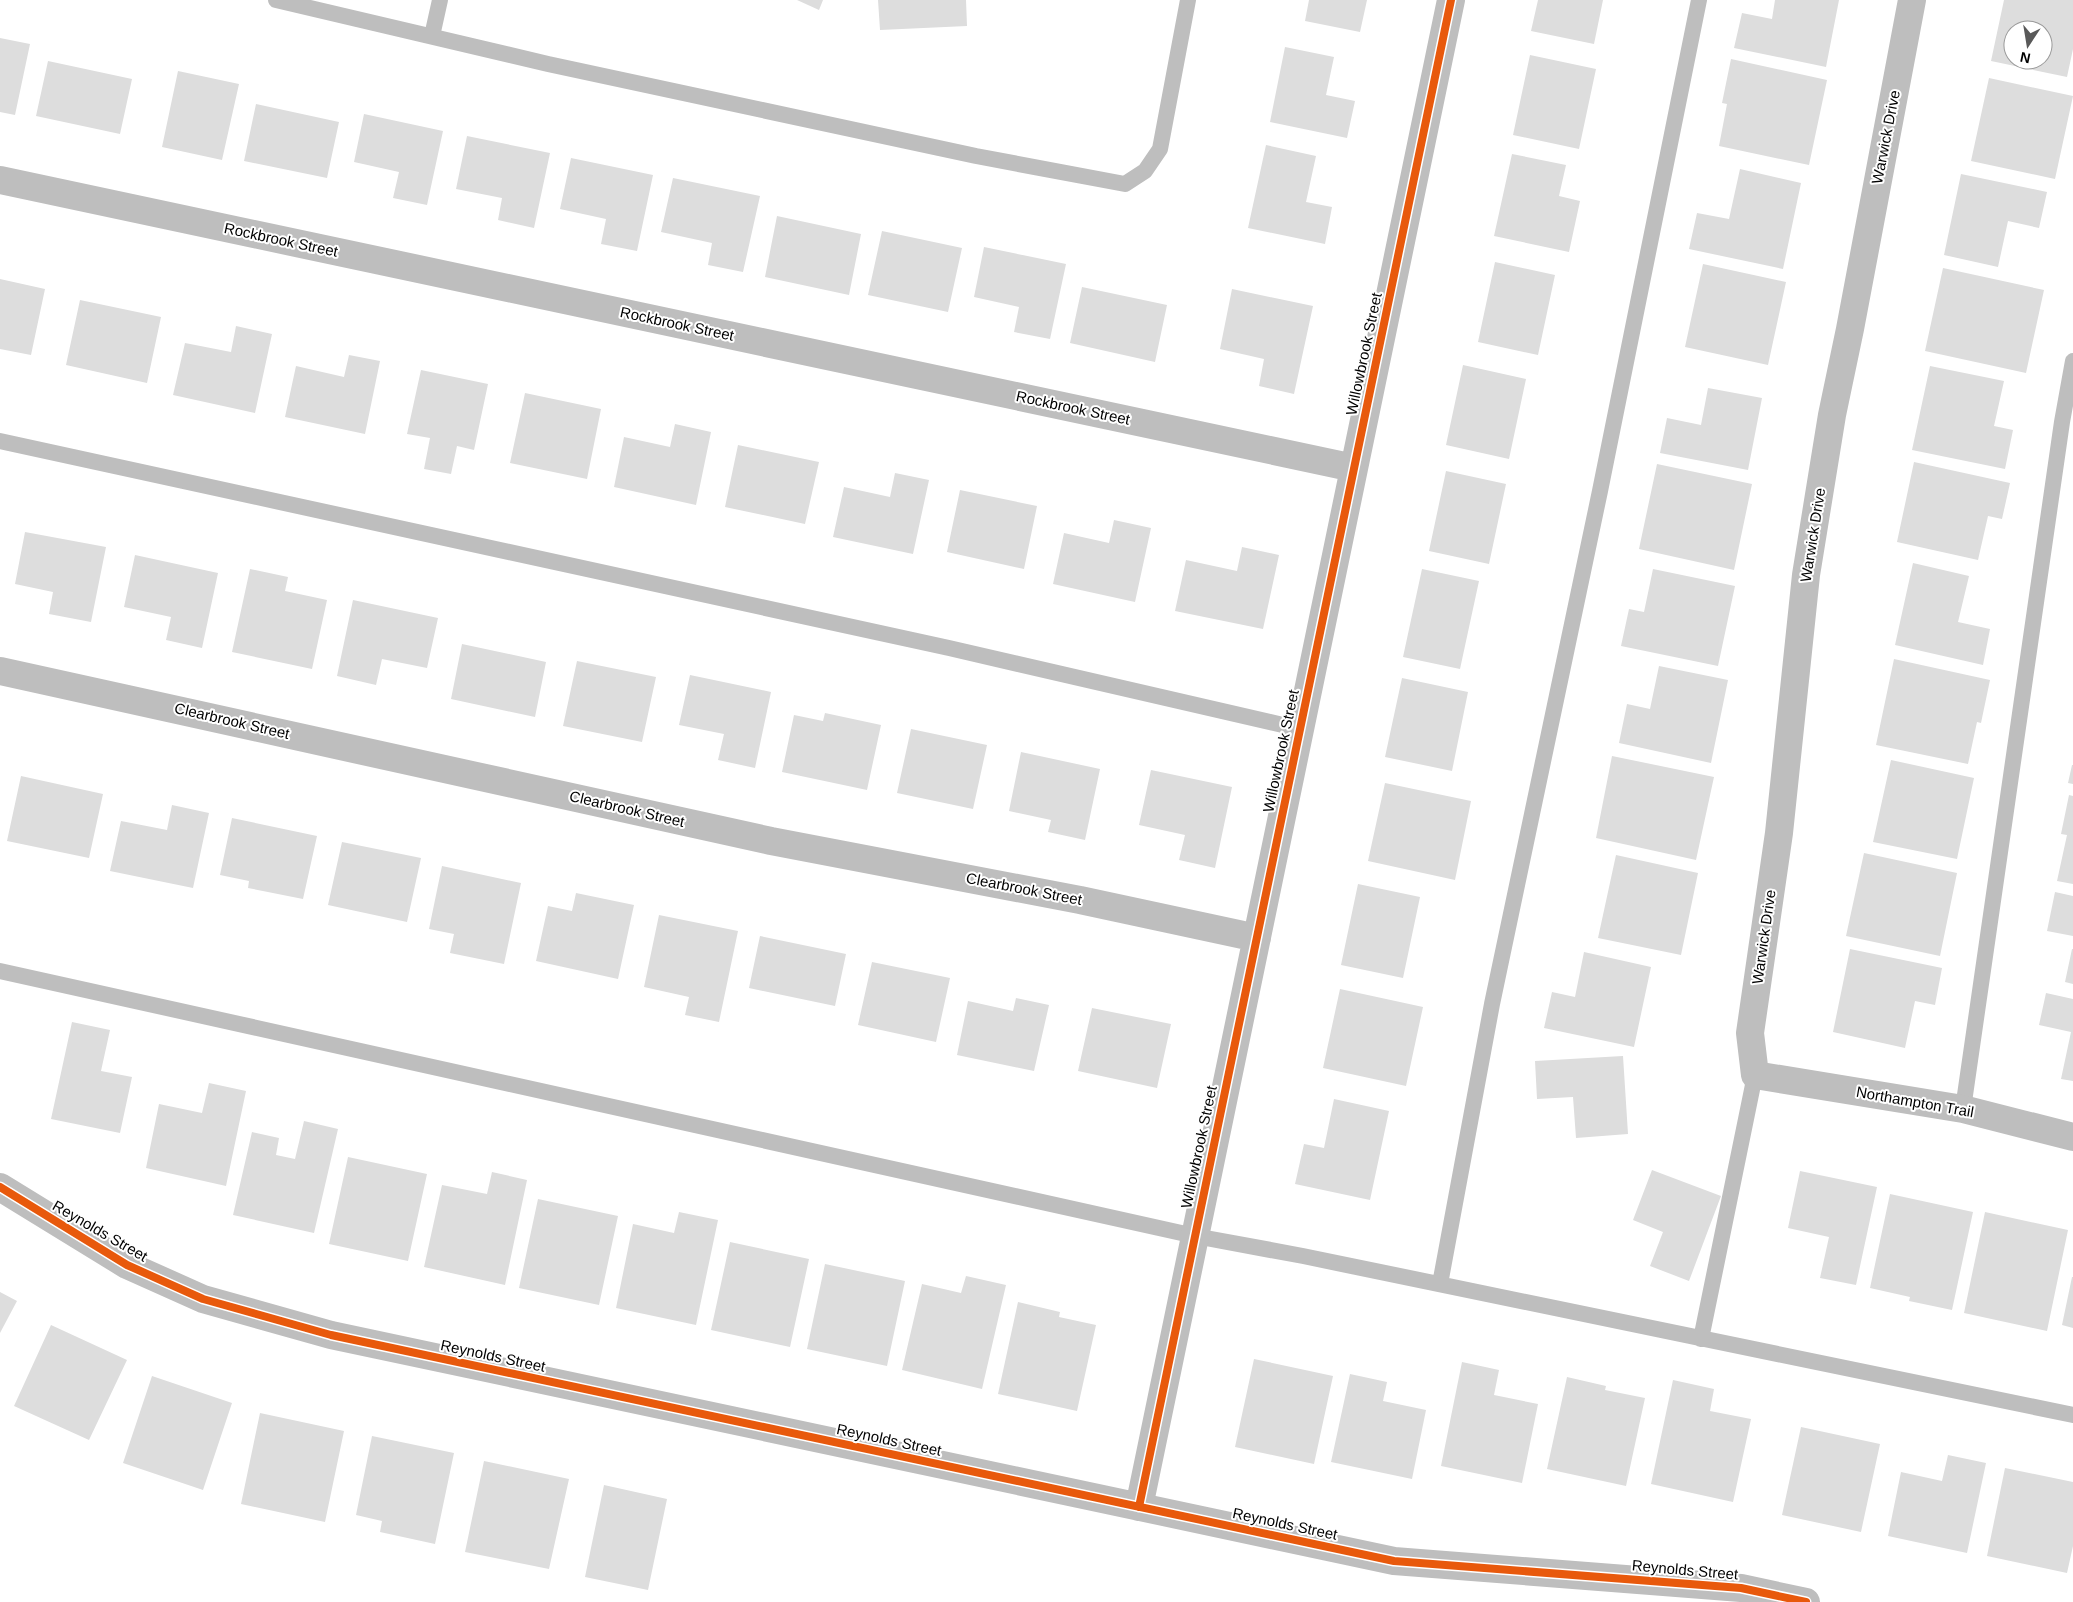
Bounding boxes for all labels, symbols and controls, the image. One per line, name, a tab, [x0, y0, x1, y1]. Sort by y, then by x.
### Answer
north arrow	[2003, 20, 2053, 70]
text: N	[2019, 49, 2032, 67]
street label: Warwick Drive	[1868, 89, 1903, 185]
street label: Rockbrook Street	[223, 219, 340, 260]
street label: Willowbrook Street	[1342, 290, 1385, 417]
street label: Rockbrook Street	[619, 303, 736, 344]
street label: Rockbrook Street	[1015, 387, 1132, 428]
street label: Warwick Drive	[1797, 487, 1828, 583]
street label: Willowbrook Street	[1259, 687, 1302, 814]
street label: Clearbrook Street	[173, 699, 292, 742]
street label: Clearbrook Street	[568, 787, 687, 830]
street label: Clearbrook Street	[965, 869, 1084, 908]
street label: Warwick Drive	[1748, 889, 1779, 985]
street label: Willowbrook Street	[1177, 1083, 1220, 1210]
street label: Northampton Trail	[1855, 1083, 1975, 1120]
street label: Reynolds Street	[50, 1197, 151, 1265]
street label: Reynolds Street	[439, 1336, 548, 1375]
street label: Reynolds Street	[835, 1420, 944, 1459]
street label: Reynolds Street	[1231, 1504, 1340, 1543]
street label: Reynolds Street	[1631, 1556, 1740, 1583]

